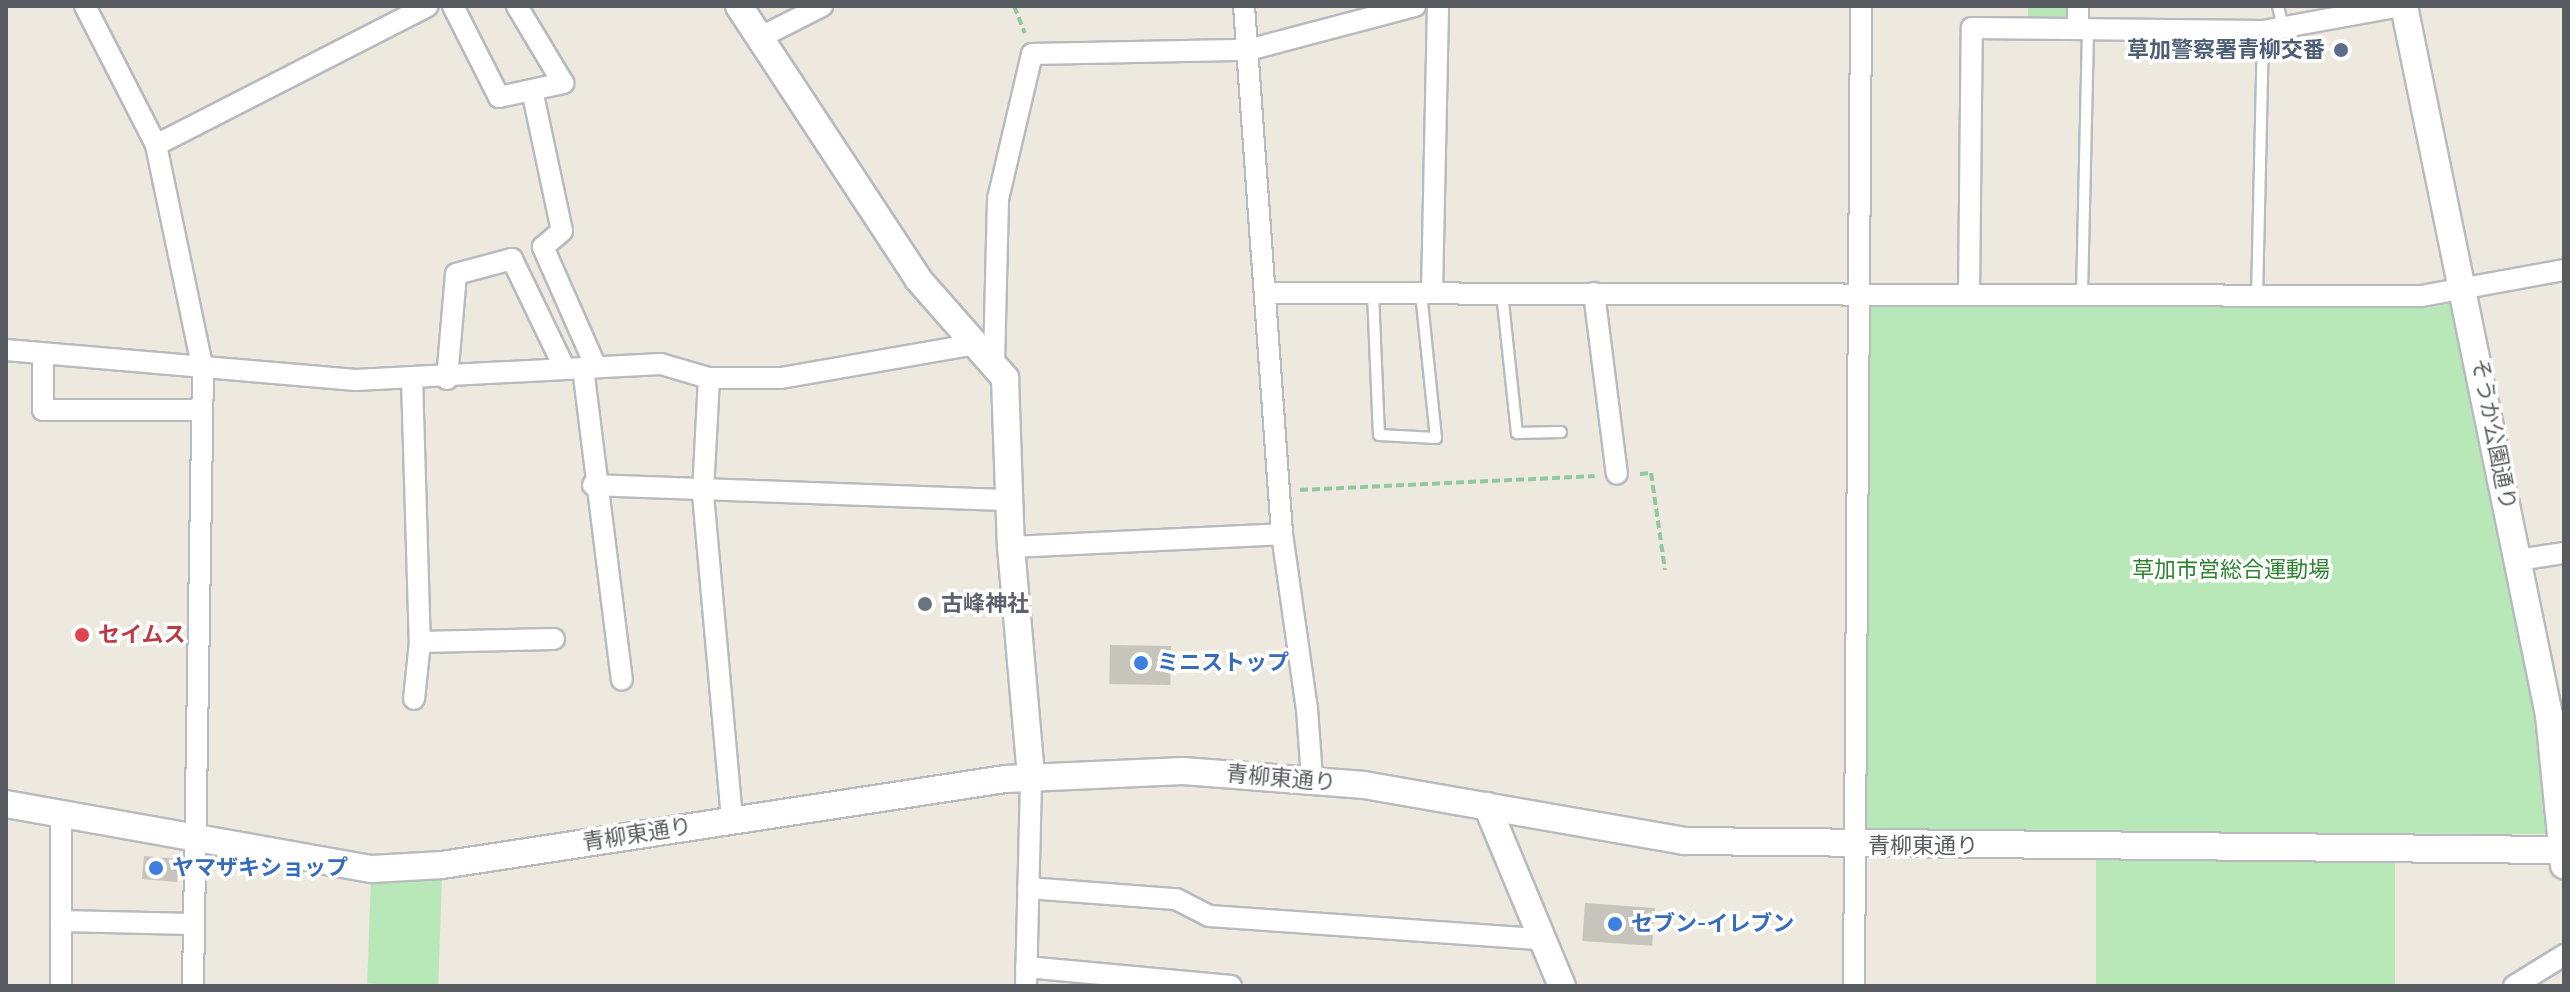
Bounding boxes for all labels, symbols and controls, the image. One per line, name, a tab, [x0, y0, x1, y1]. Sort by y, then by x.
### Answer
place label: 草加警察署青柳交番	[2127, 37, 2325, 63]
marker: 草加警察署青柳交番	[2332, 41, 2350, 59]
street label: そうか公園通り	[2466, 356, 2522, 512]
park label: 草加市営総合運動場	[2132, 557, 2330, 583]
place label: 古峰神社	[941, 591, 1029, 617]
marker: 古峰神社	[916, 595, 934, 613]
place label: セイムス	[98, 622, 186, 648]
marker: セイムス	[73, 626, 91, 644]
place label: ミニストップ	[1157, 650, 1289, 676]
marker: ミニストップ	[1132, 654, 1150, 672]
street label: 青柳東通り	[1225, 760, 1337, 796]
street label: 青柳東通り	[581, 812, 693, 856]
street label: 青柳東通り	[1868, 833, 1978, 859]
place label: ヤマザキショップ	[172, 855, 348, 881]
marker: ヤマザキショップ	[147, 859, 165, 877]
place label: セブン-イレブン	[1631, 911, 1794, 937]
marker: セブン-イレブン	[1606, 915, 1624, 933]

